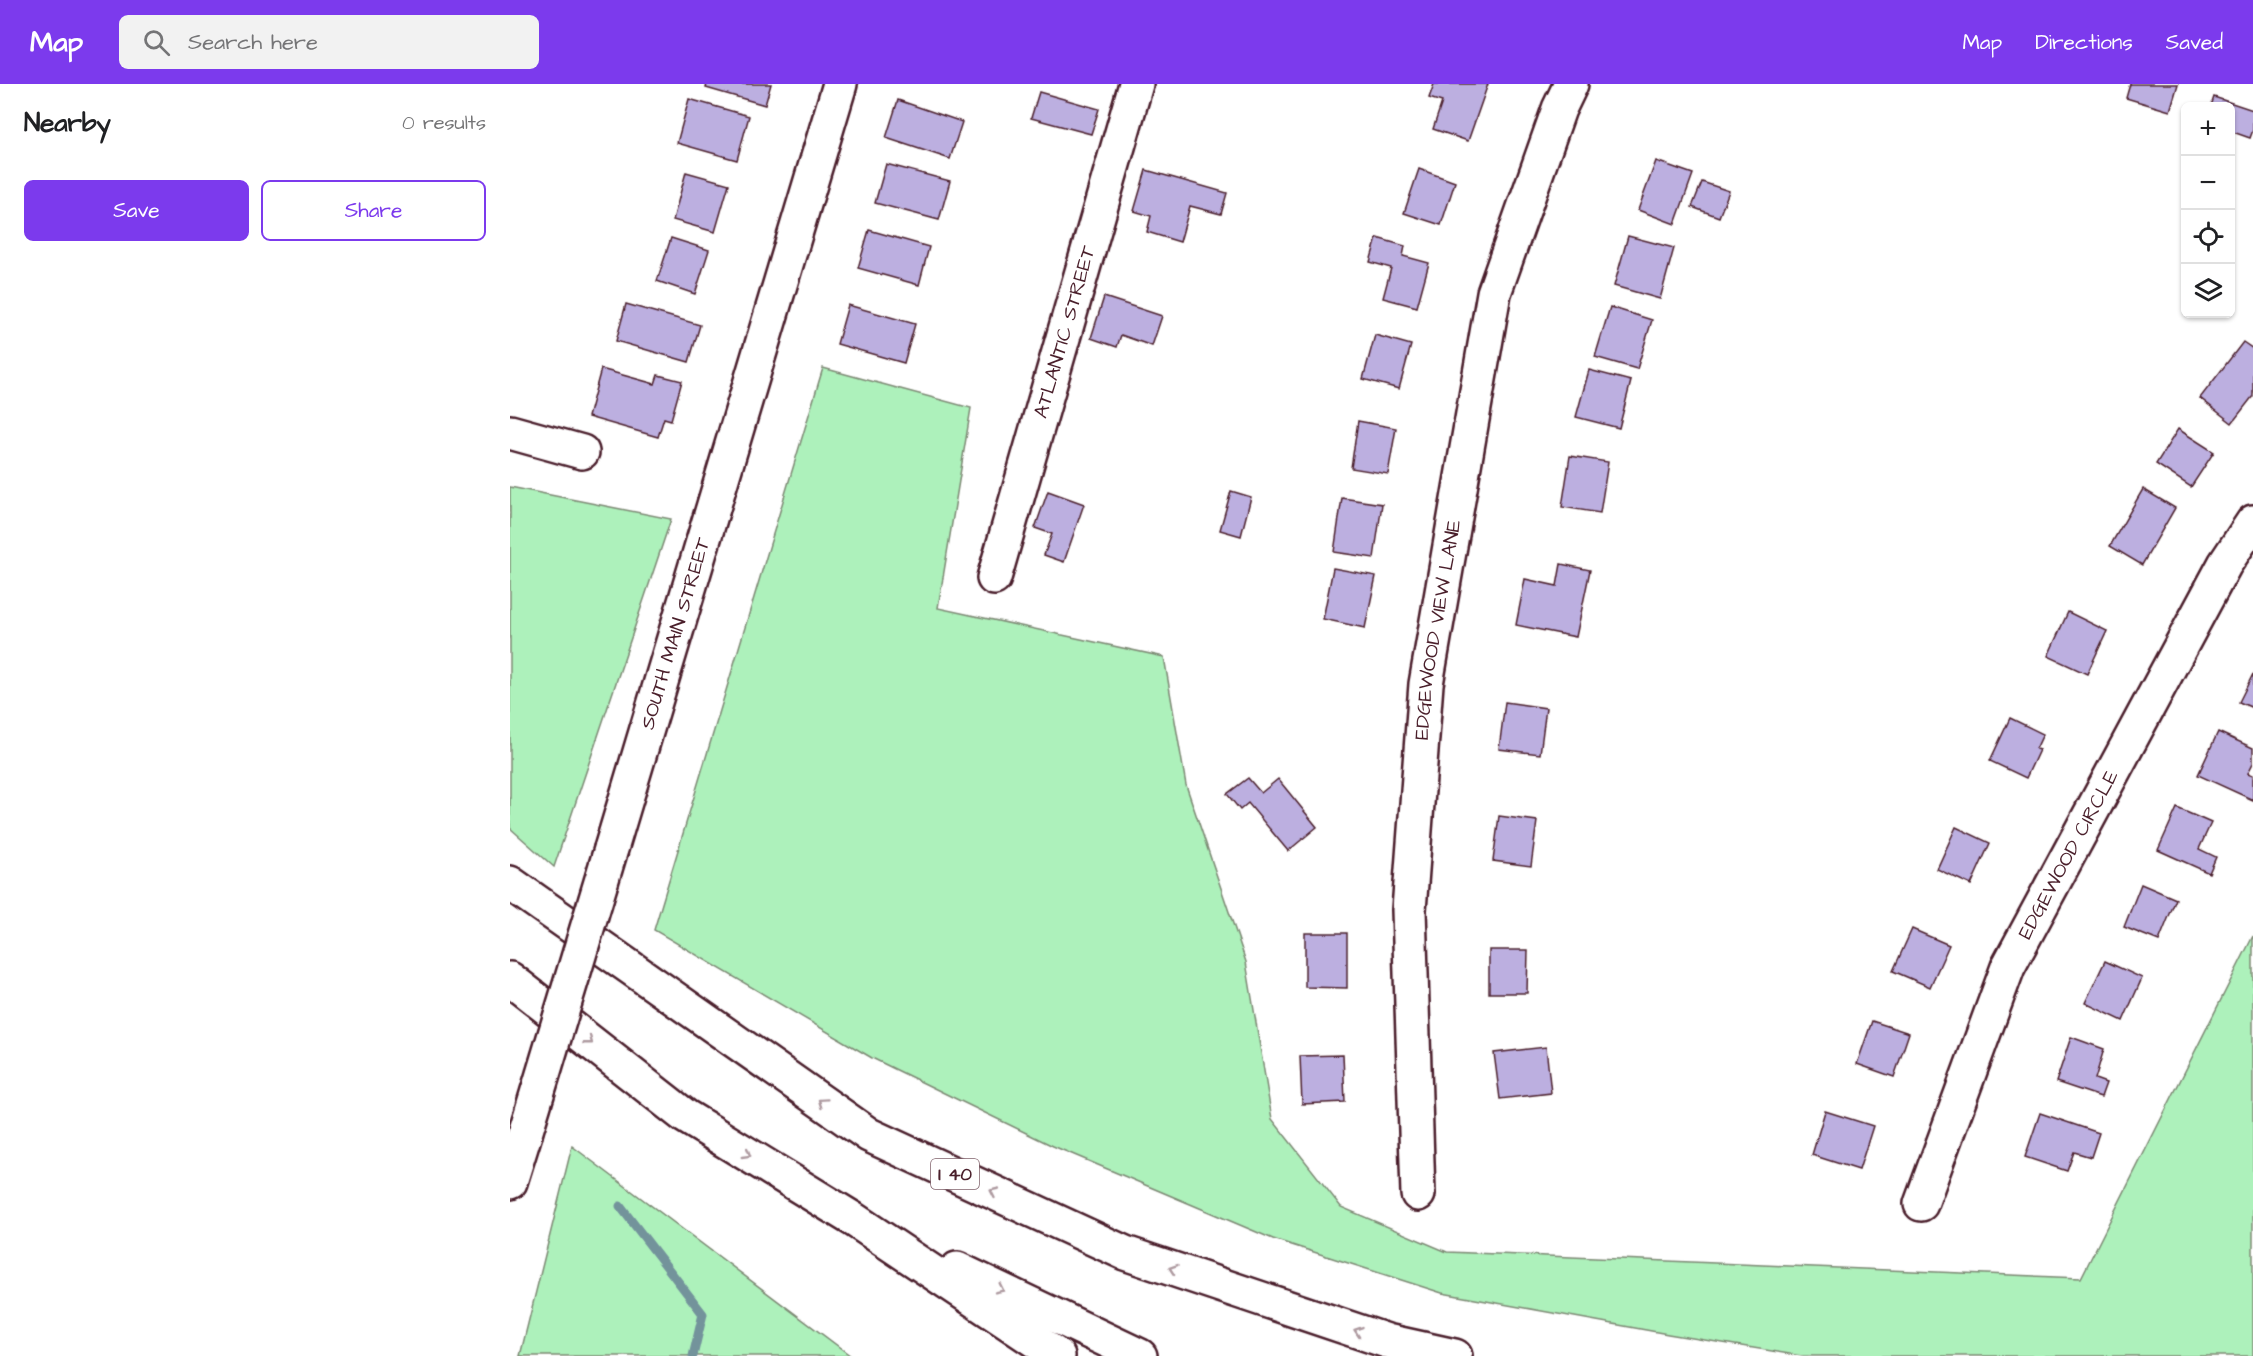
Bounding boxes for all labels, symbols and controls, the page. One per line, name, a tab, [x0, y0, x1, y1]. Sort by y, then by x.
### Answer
search box	[119, 15, 539, 69]
text: Map	[30, 23, 83, 62]
icon: search	[140, 26, 173, 59]
text: Search here	[188, 27, 318, 58]
text: Map	[1962, 28, 2002, 57]
text: Directions	[2035, 28, 2133, 57]
text: Saved	[2166, 28, 2223, 57]
map controls	[2181, 102, 2235, 318]
button: +	[2181, 102, 2235, 156]
text: Nearby	[24, 105, 111, 141]
text: 0 results	[402, 109, 486, 137]
button: −	[2181, 156, 2235, 210]
button: Save	[24, 180, 249, 241]
button: Share	[261, 180, 486, 241]
button: locate	[2181, 210, 2235, 264]
street label: ATLANTIC STREET	[1027, 242, 1103, 421]
button: layers	[2181, 264, 2235, 318]
street label: EDGEWOOD VIEW LANE	[1408, 517, 1468, 741]
street label: SOUTH MAIN STREET	[634, 534, 718, 733]
street label: EDGEWOOD CIRCLE	[2011, 765, 2126, 944]
one-way arrow	[582, 1033, 593, 1044]
one-way arrow	[817, 1098, 828, 1109]
one-way arrow	[741, 1147, 751, 1159]
road number: I 40	[931, 1159, 979, 1189]
one-way arrow	[989, 1188, 1000, 1200]
one-way arrow	[1168, 1264, 1179, 1276]
one-way arrow	[994, 1282, 1005, 1294]
one-way arrow	[1353, 1326, 1364, 1338]

